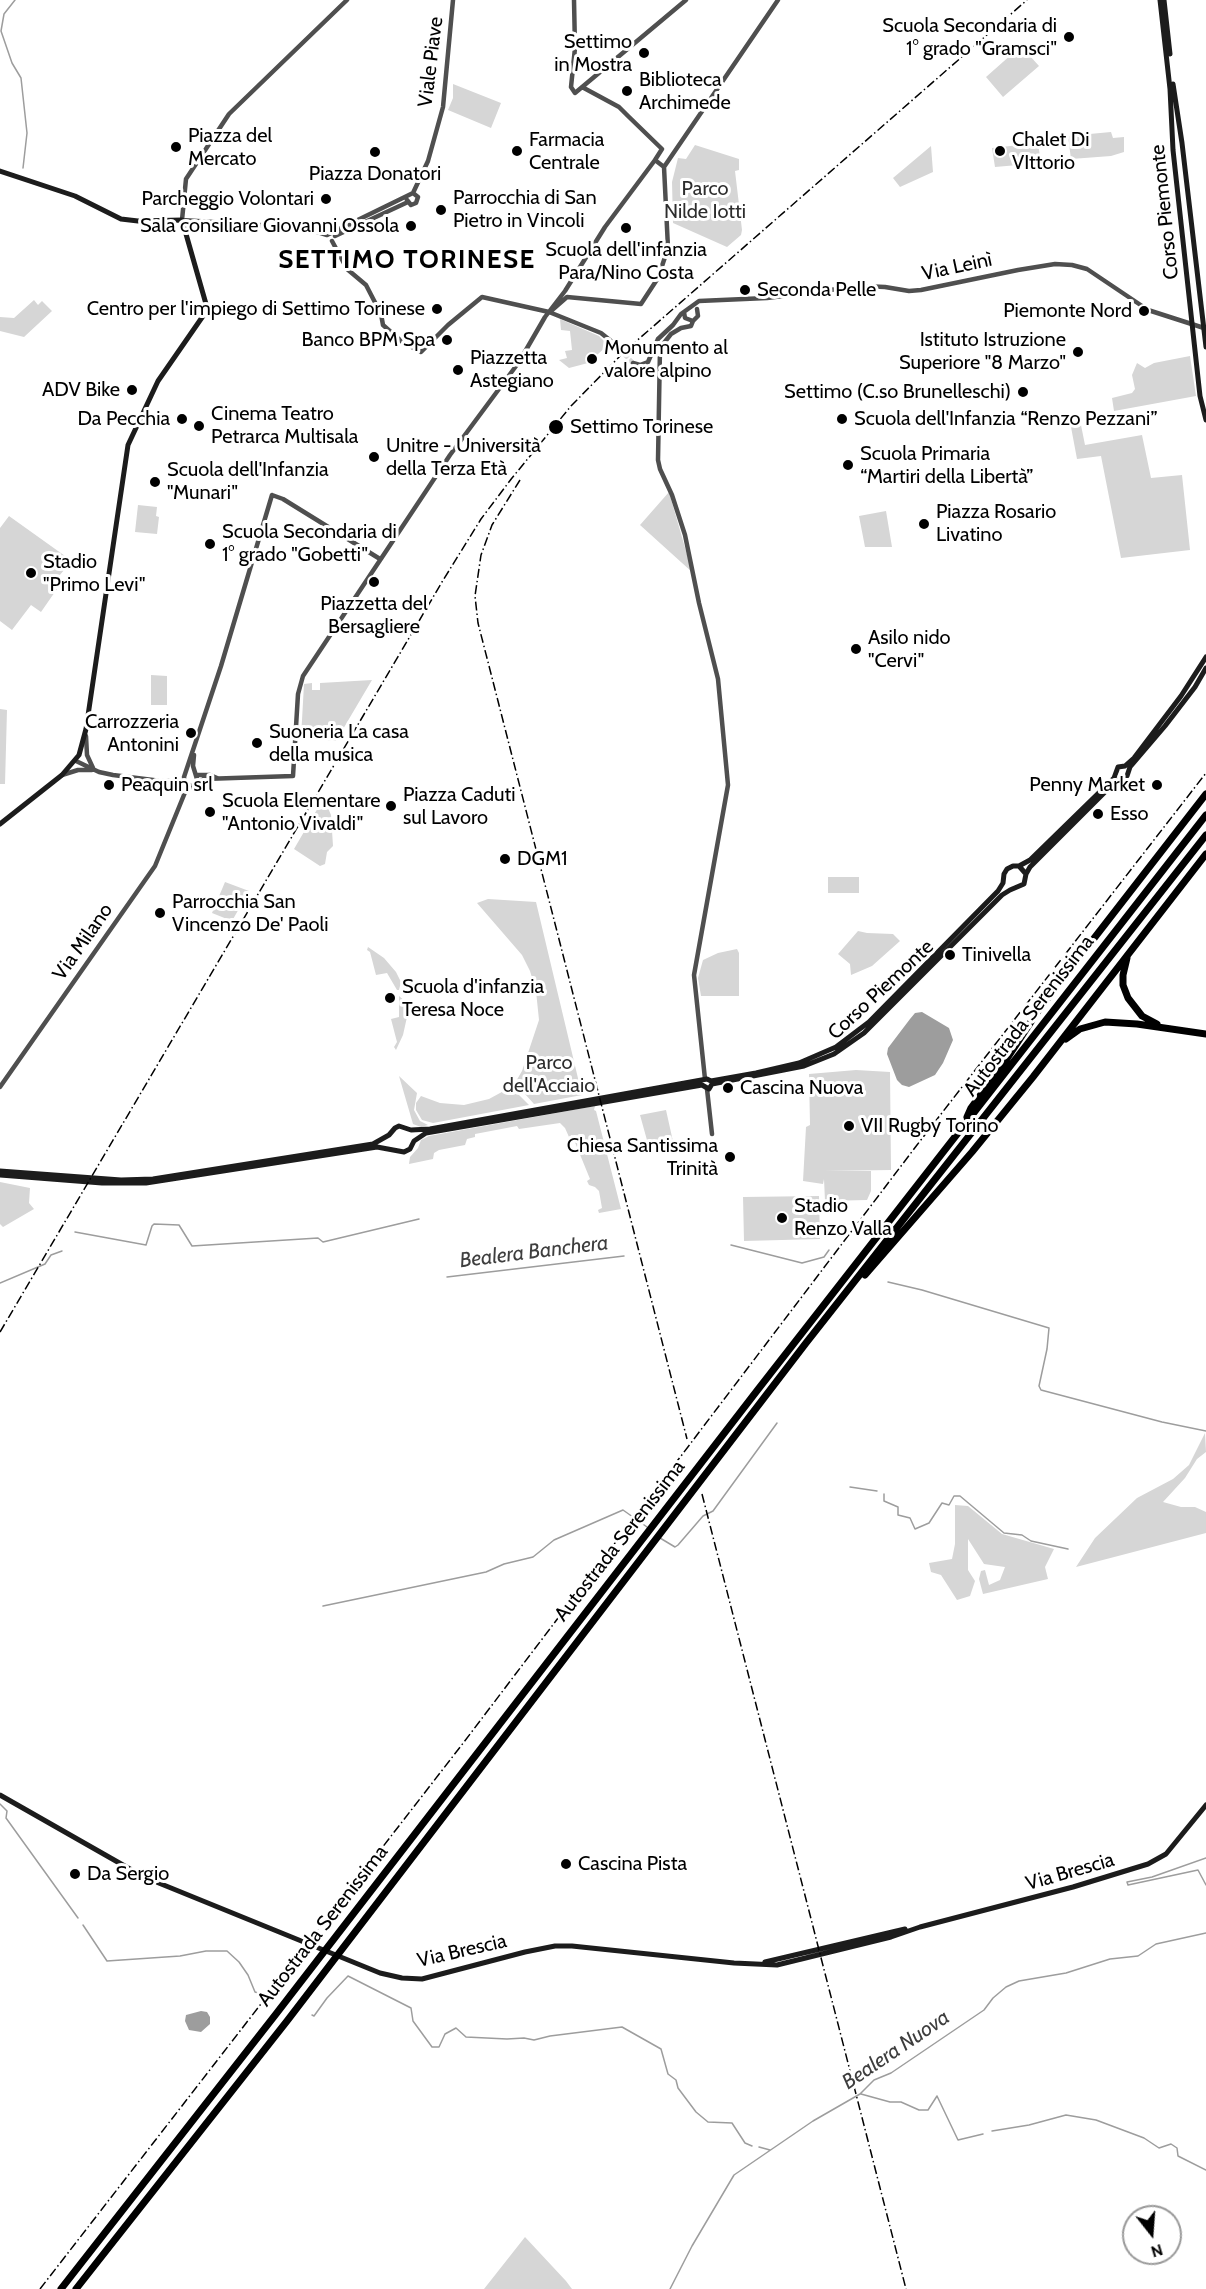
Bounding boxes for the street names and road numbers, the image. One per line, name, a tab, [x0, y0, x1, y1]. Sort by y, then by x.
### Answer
street label: Viale Piave	[414, 15, 448, 109]
street label: Corso Piemonte	[1146, 143, 1184, 281]
street label: Via Leinì	[920, 248, 994, 286]
street label: Via Milano	[48, 899, 118, 985]
street label: Autostrada Serenissima	[959, 931, 1099, 1101]
street label: Corso Piemonte	[823, 935, 939, 1045]
street label: Autostrada Serenissima	[550, 1456, 690, 1626]
street label: Autostrada Serenissima	[253, 1841, 393, 2011]
street label: Via Brescia	[1023, 1848, 1117, 1896]
street label: Via Brescia	[415, 1929, 509, 1973]

